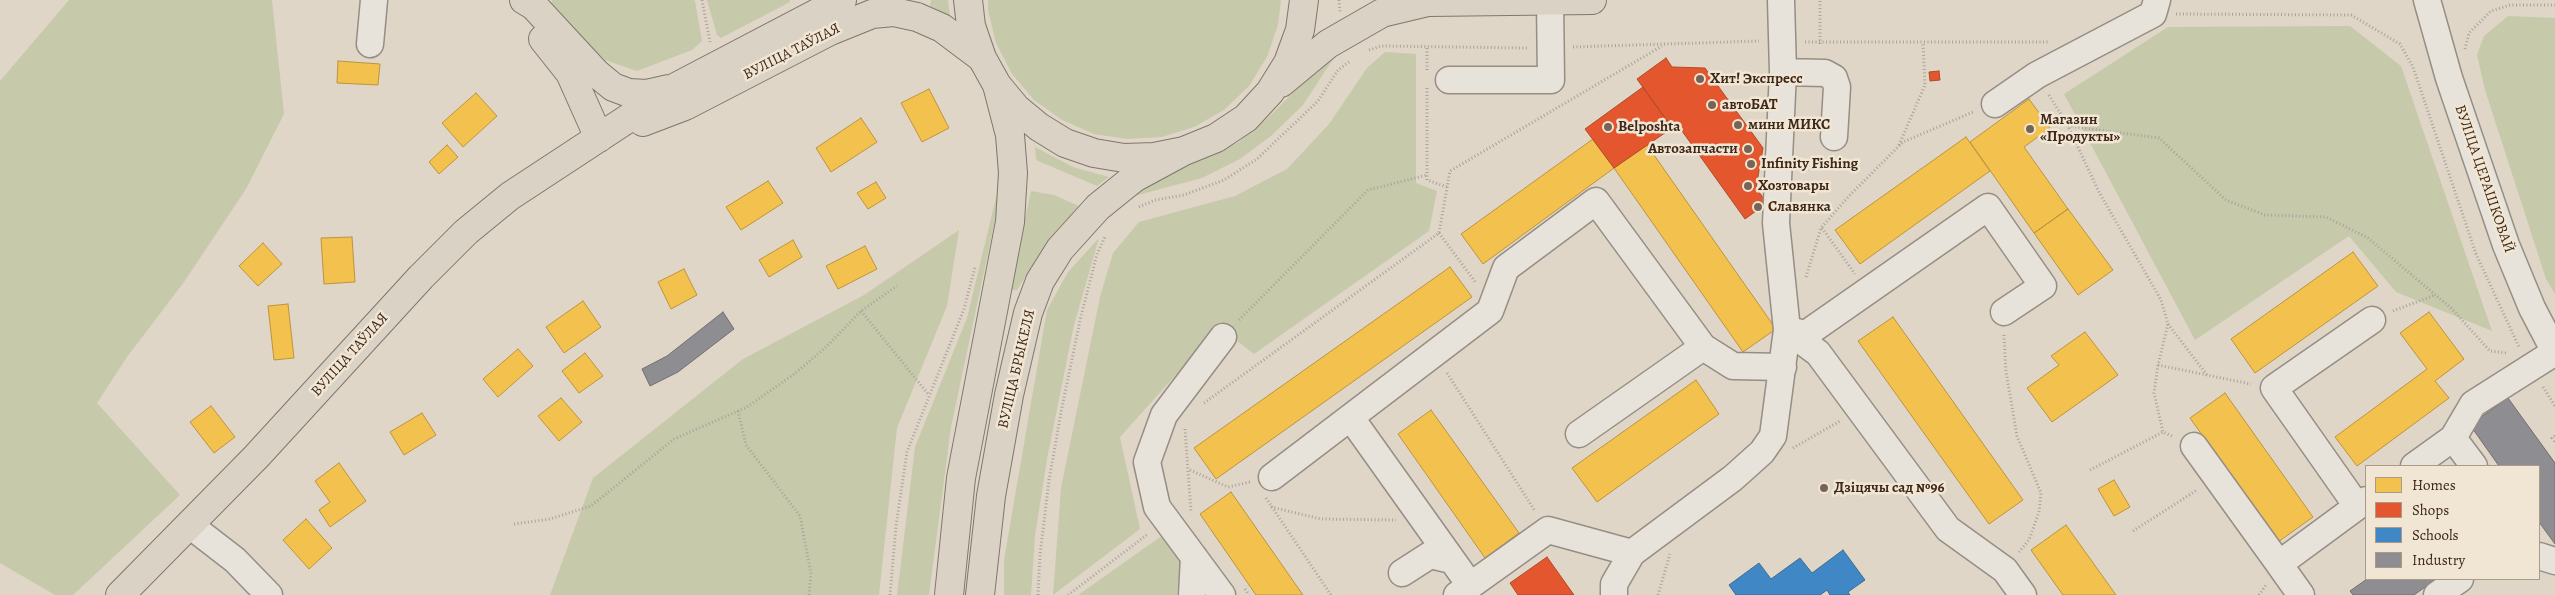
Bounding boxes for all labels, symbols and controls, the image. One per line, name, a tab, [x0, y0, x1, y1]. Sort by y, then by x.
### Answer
street label: ВУЛІЦА ТАЎЛАЯ	[741, 20, 843, 84]
place label: Хит! Экспресс	[1710, 70, 1803, 88]
marker: Хит! Экспресс	[1694, 73, 1706, 85]
place label: автоБАТ	[1722, 96, 1777, 114]
marker: автоБАТ	[1706, 99, 1718, 111]
street label: ВУЛІЦА ЦЕРАШКОВАЙ	[2450, 103, 2518, 255]
place label: Магазин «Продукты»	[2040, 111, 2120, 146]
place label: мини МИКС	[1748, 116, 1830, 134]
place label: Belposhta	[1618, 118, 1680, 136]
marker: мини МИКС	[1732, 119, 1744, 131]
marker: Belposhta	[1602, 121, 1614, 133]
marker: Магазин «Продукты»	[2024, 123, 2036, 135]
place label: Автозапчасти	[1648, 140, 1738, 158]
marker: Автозапчасти	[1742, 143, 1754, 155]
place label: Infinity Fishing	[1761, 155, 1858, 173]
marker: Infinity Fishing	[1745, 158, 1757, 170]
place label: Хозтовары	[1758, 177, 1829, 195]
marker: Хозтовары	[1742, 180, 1754, 192]
place label: Славянка	[1768, 198, 1831, 216]
marker: Славянка	[1752, 201, 1764, 213]
street label: ВУЛІЦА БРЫКЕЛЯ	[995, 308, 1039, 430]
street label: ВУЛІЦА ТАЎЛАЯ	[308, 309, 392, 401]
legend	[2365, 465, 2540, 580]
text: Homes	[2412, 475, 2456, 495]
place label: Дзіцячы сад №96	[1834, 479, 1944, 497]
marker: Дзіцячы сад №96	[1818, 482, 1830, 494]
text: Shops	[2412, 500, 2449, 520]
text: Schools	[2412, 525, 2459, 545]
text: Industry	[2412, 550, 2465, 570]

